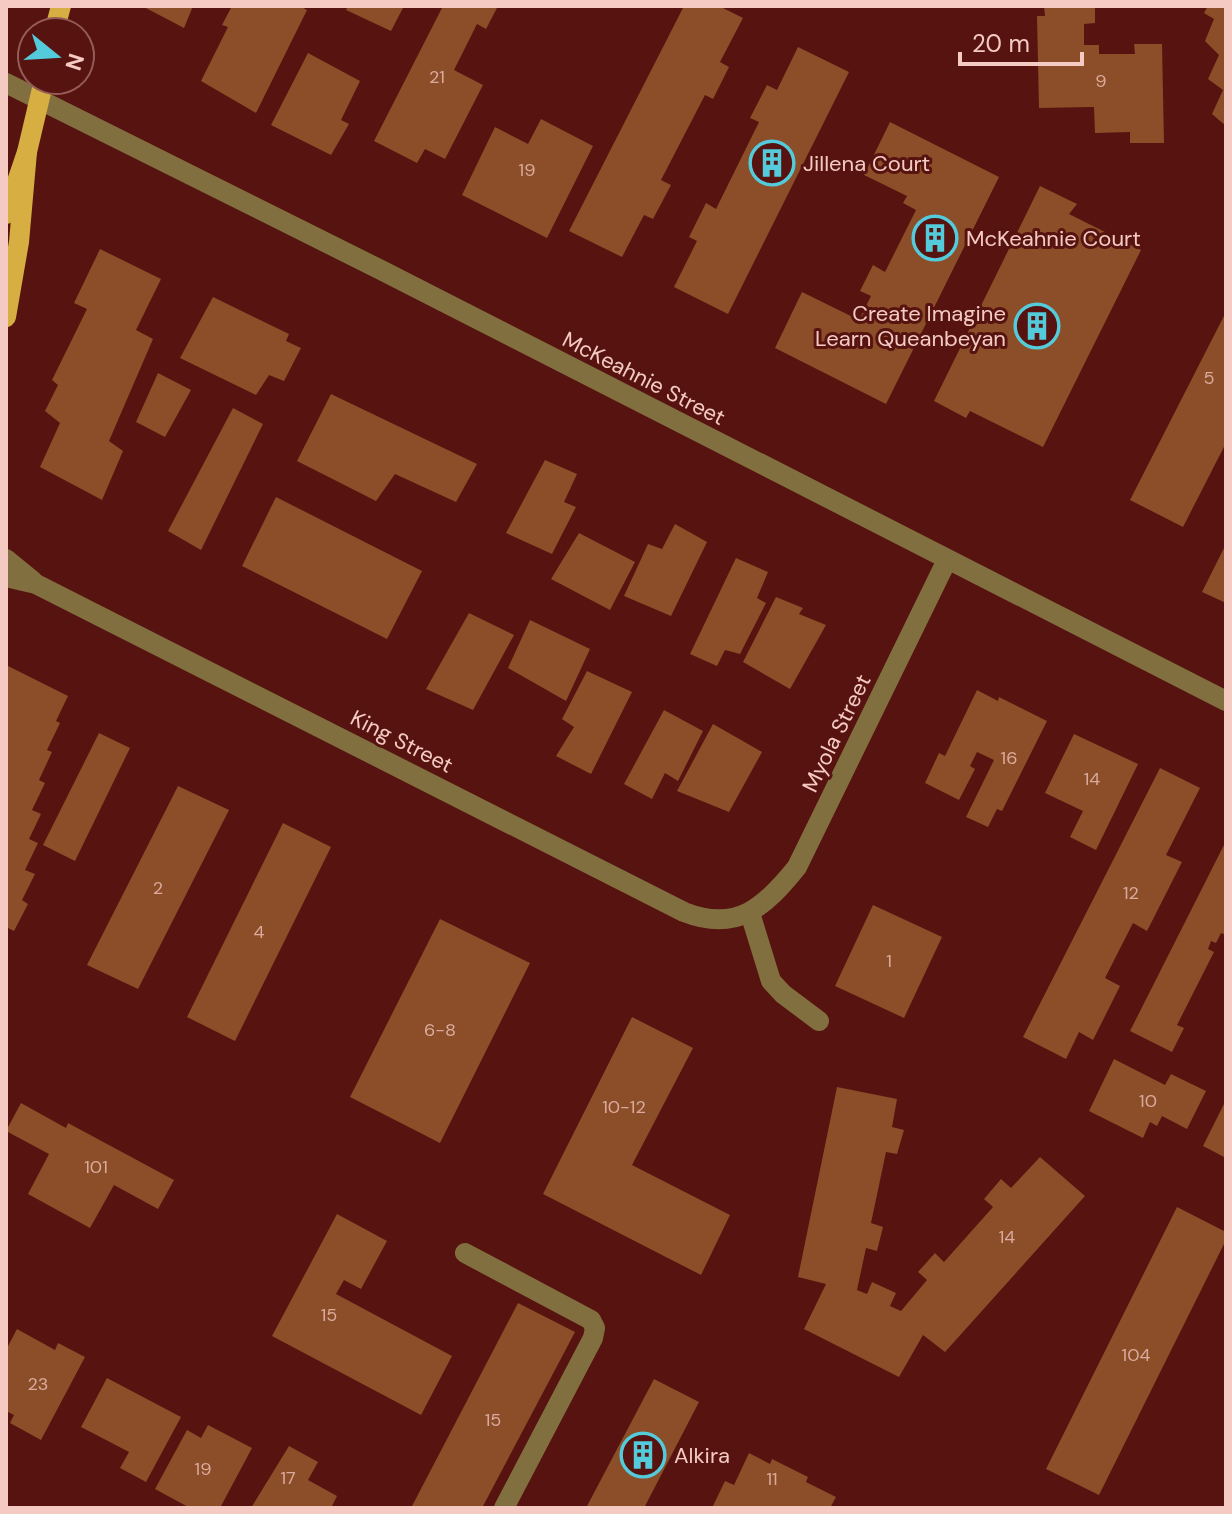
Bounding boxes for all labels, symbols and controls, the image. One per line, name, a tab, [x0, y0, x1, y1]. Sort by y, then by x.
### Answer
north arrow	[16, 16, 96, 96]
scale bar	[960, 16, 1082, 66]
text: 20 m	[972, 28, 1030, 59]
text: N	[58, 50, 91, 74]
house number: 21	[429, 65, 445, 89]
house number: 9	[1095, 69, 1107, 93]
building icon: Jillena Court	[748, 139, 796, 187]
place label: Jillena Court	[803, 149, 930, 178]
house number: 19	[519, 158, 535, 182]
building icon: McKeahnie Court	[911, 214, 959, 262]
place label: McKeahnie Court	[966, 224, 1141, 253]
place label: Create Imagine Learn Queanbeyan	[815, 299, 1006, 353]
building icon: Create Imagine Learn Queanbeyan	[1013, 302, 1061, 350]
street label: McKeahnie Street	[557, 325, 730, 432]
house number: 5	[1204, 366, 1214, 390]
street label: Myola Street	[795, 669, 877, 797]
street label: King Street	[346, 703, 458, 780]
house number: 16	[1001, 746, 1017, 770]
house number: 14	[1084, 767, 1100, 791]
house number: 2	[153, 876, 163, 900]
house number: 12	[1123, 881, 1139, 905]
house number: 4	[254, 920, 265, 944]
house number: 1	[886, 949, 892, 973]
house number: 6-8	[424, 1018, 456, 1042]
house number: 10	[1139, 1089, 1157, 1113]
house number: 10-12	[602, 1095, 646, 1119]
house number: 101	[84, 1155, 108, 1179]
house number: 14	[999, 1225, 1015, 1249]
house number: 15	[321, 1303, 337, 1327]
house number: 104	[1122, 1343, 1150, 1367]
house number: 23	[27, 1372, 49, 1396]
house number: 15	[485, 1408, 501, 1432]
building icon: Alkira	[619, 1431, 667, 1479]
place label: Alkira	[674, 1441, 730, 1470]
house number: 19	[195, 1457, 211, 1481]
house number: 17	[280, 1466, 296, 1490]
house number: 11	[766, 1467, 778, 1491]

